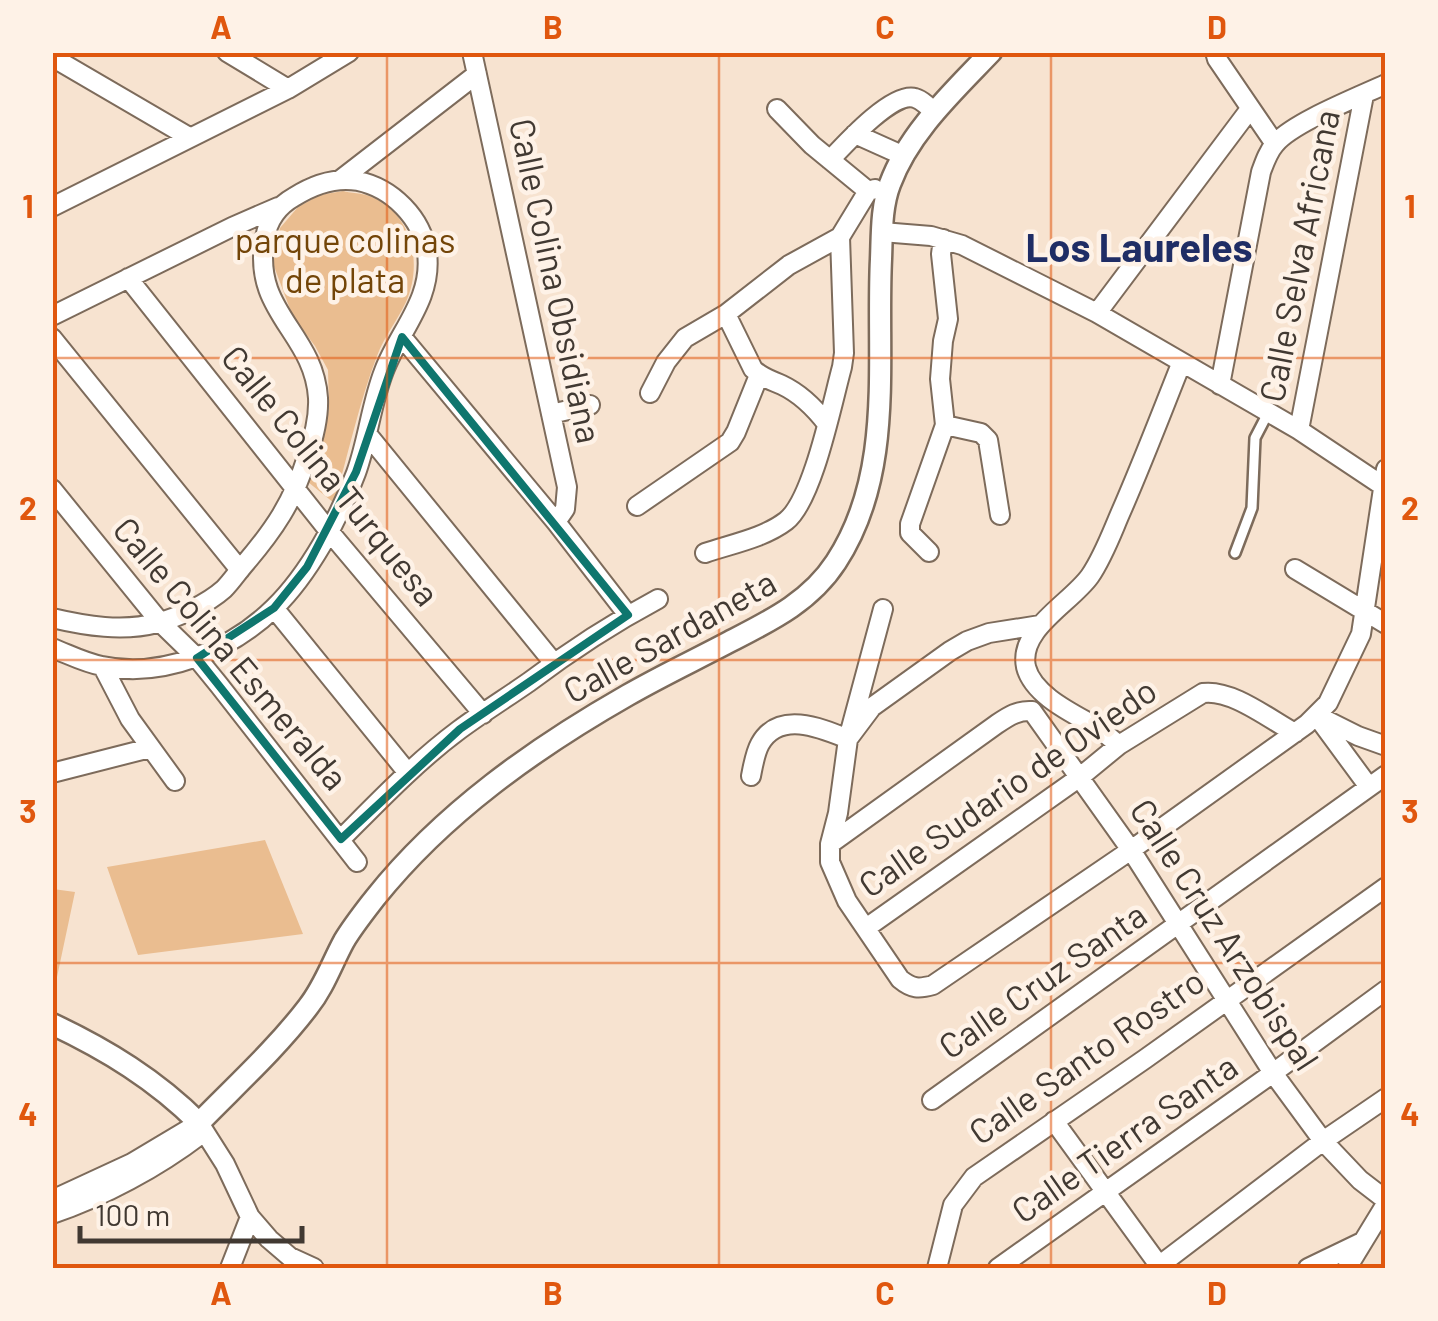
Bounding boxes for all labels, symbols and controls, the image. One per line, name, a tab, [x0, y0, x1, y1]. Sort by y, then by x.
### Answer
text: A	[210, 7, 232, 45]
text: B	[543, 7, 563, 45]
text: C	[875, 7, 895, 45]
text: D	[1207, 7, 1227, 45]
street label: Calle Selva Africana	[1249, 106, 1347, 405]
street label: Calle Colina Obsidiana	[502, 114, 612, 447]
text: 1	[22, 186, 34, 224]
text: 1	[1404, 186, 1416, 224]
park label: parque colinas de plata	[235, 218, 456, 300]
district label: Los Laureles	[1025, 222, 1253, 270]
street label: Calle Colina Turquesa	[214, 336, 449, 613]
text: 2	[19, 488, 37, 526]
text: 2	[1401, 488, 1419, 526]
street label: Calle Colina Esmeralda	[105, 508, 358, 797]
street label: Calle Sardaneta	[556, 560, 782, 711]
street label: Calle Sudario de Oviedo	[850, 668, 1164, 905]
street label: Calle Cruz Arzobispal	[1122, 790, 1329, 1077]
text: 3	[19, 791, 37, 829]
text: 3	[1401, 791, 1419, 829]
street label: Calle Cruz Santa	[930, 892, 1154, 1066]
street label: Calle Santo Rostro	[960, 959, 1212, 1152]
street label: Calle Tierra Santa	[1003, 1044, 1245, 1231]
text: 4	[18, 1094, 38, 1132]
text: 4	[1400, 1094, 1420, 1132]
scale bar	[80, 1181, 302, 1243]
text: 100 m	[95, 1196, 170, 1232]
text: A	[210, 1273, 232, 1311]
text: B	[543, 1273, 563, 1311]
text: C	[875, 1273, 895, 1311]
text: D	[1207, 1273, 1227, 1311]

